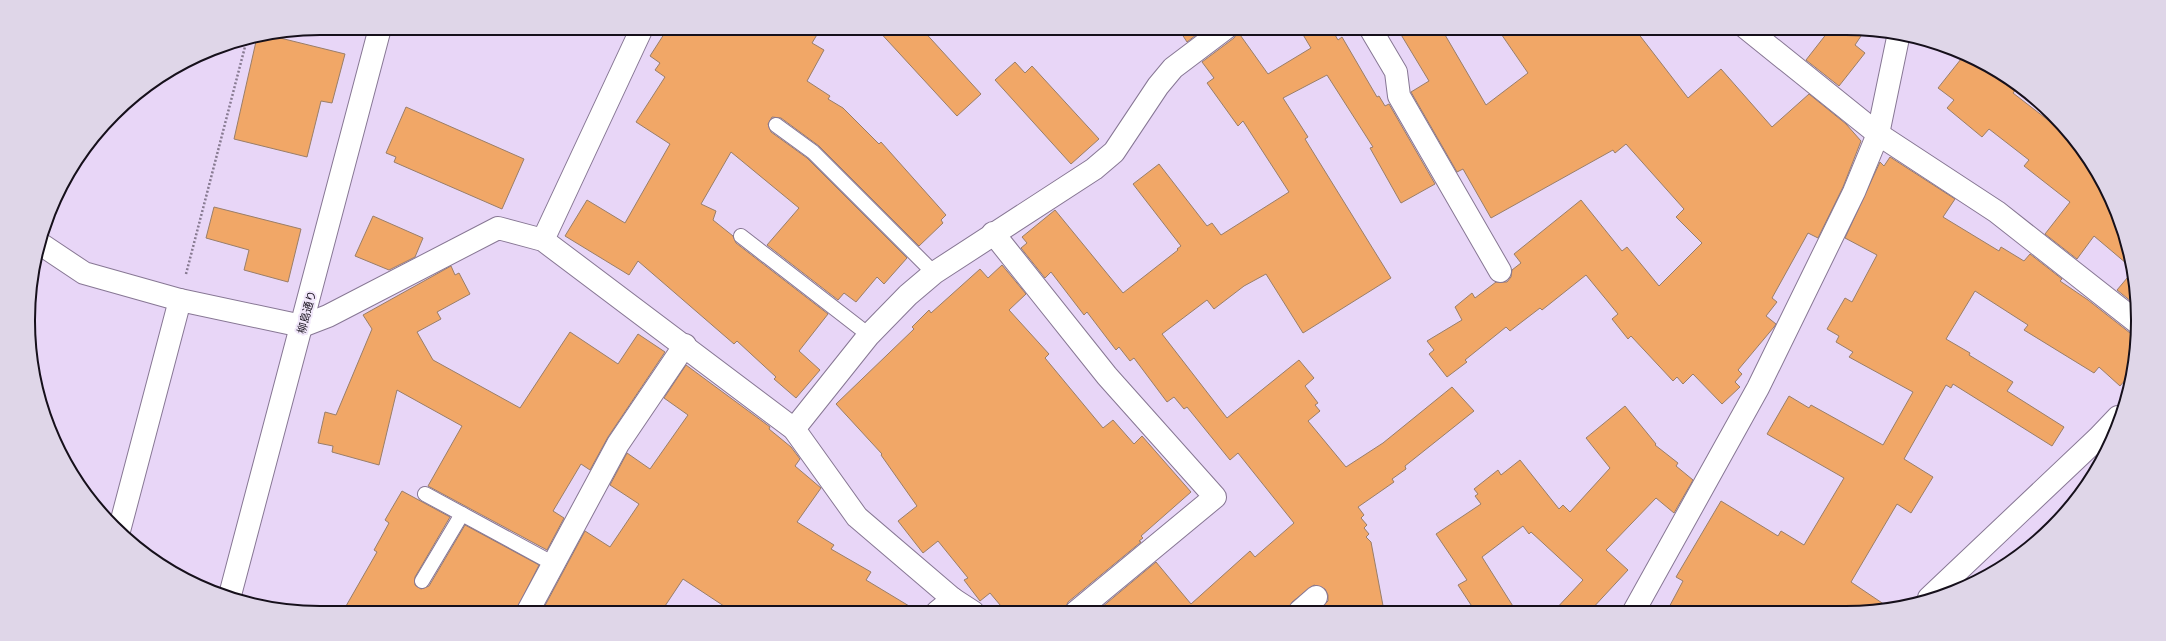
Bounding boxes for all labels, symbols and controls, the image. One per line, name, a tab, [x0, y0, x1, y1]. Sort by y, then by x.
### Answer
street label: 柳島通り	[293, 289, 319, 335]

